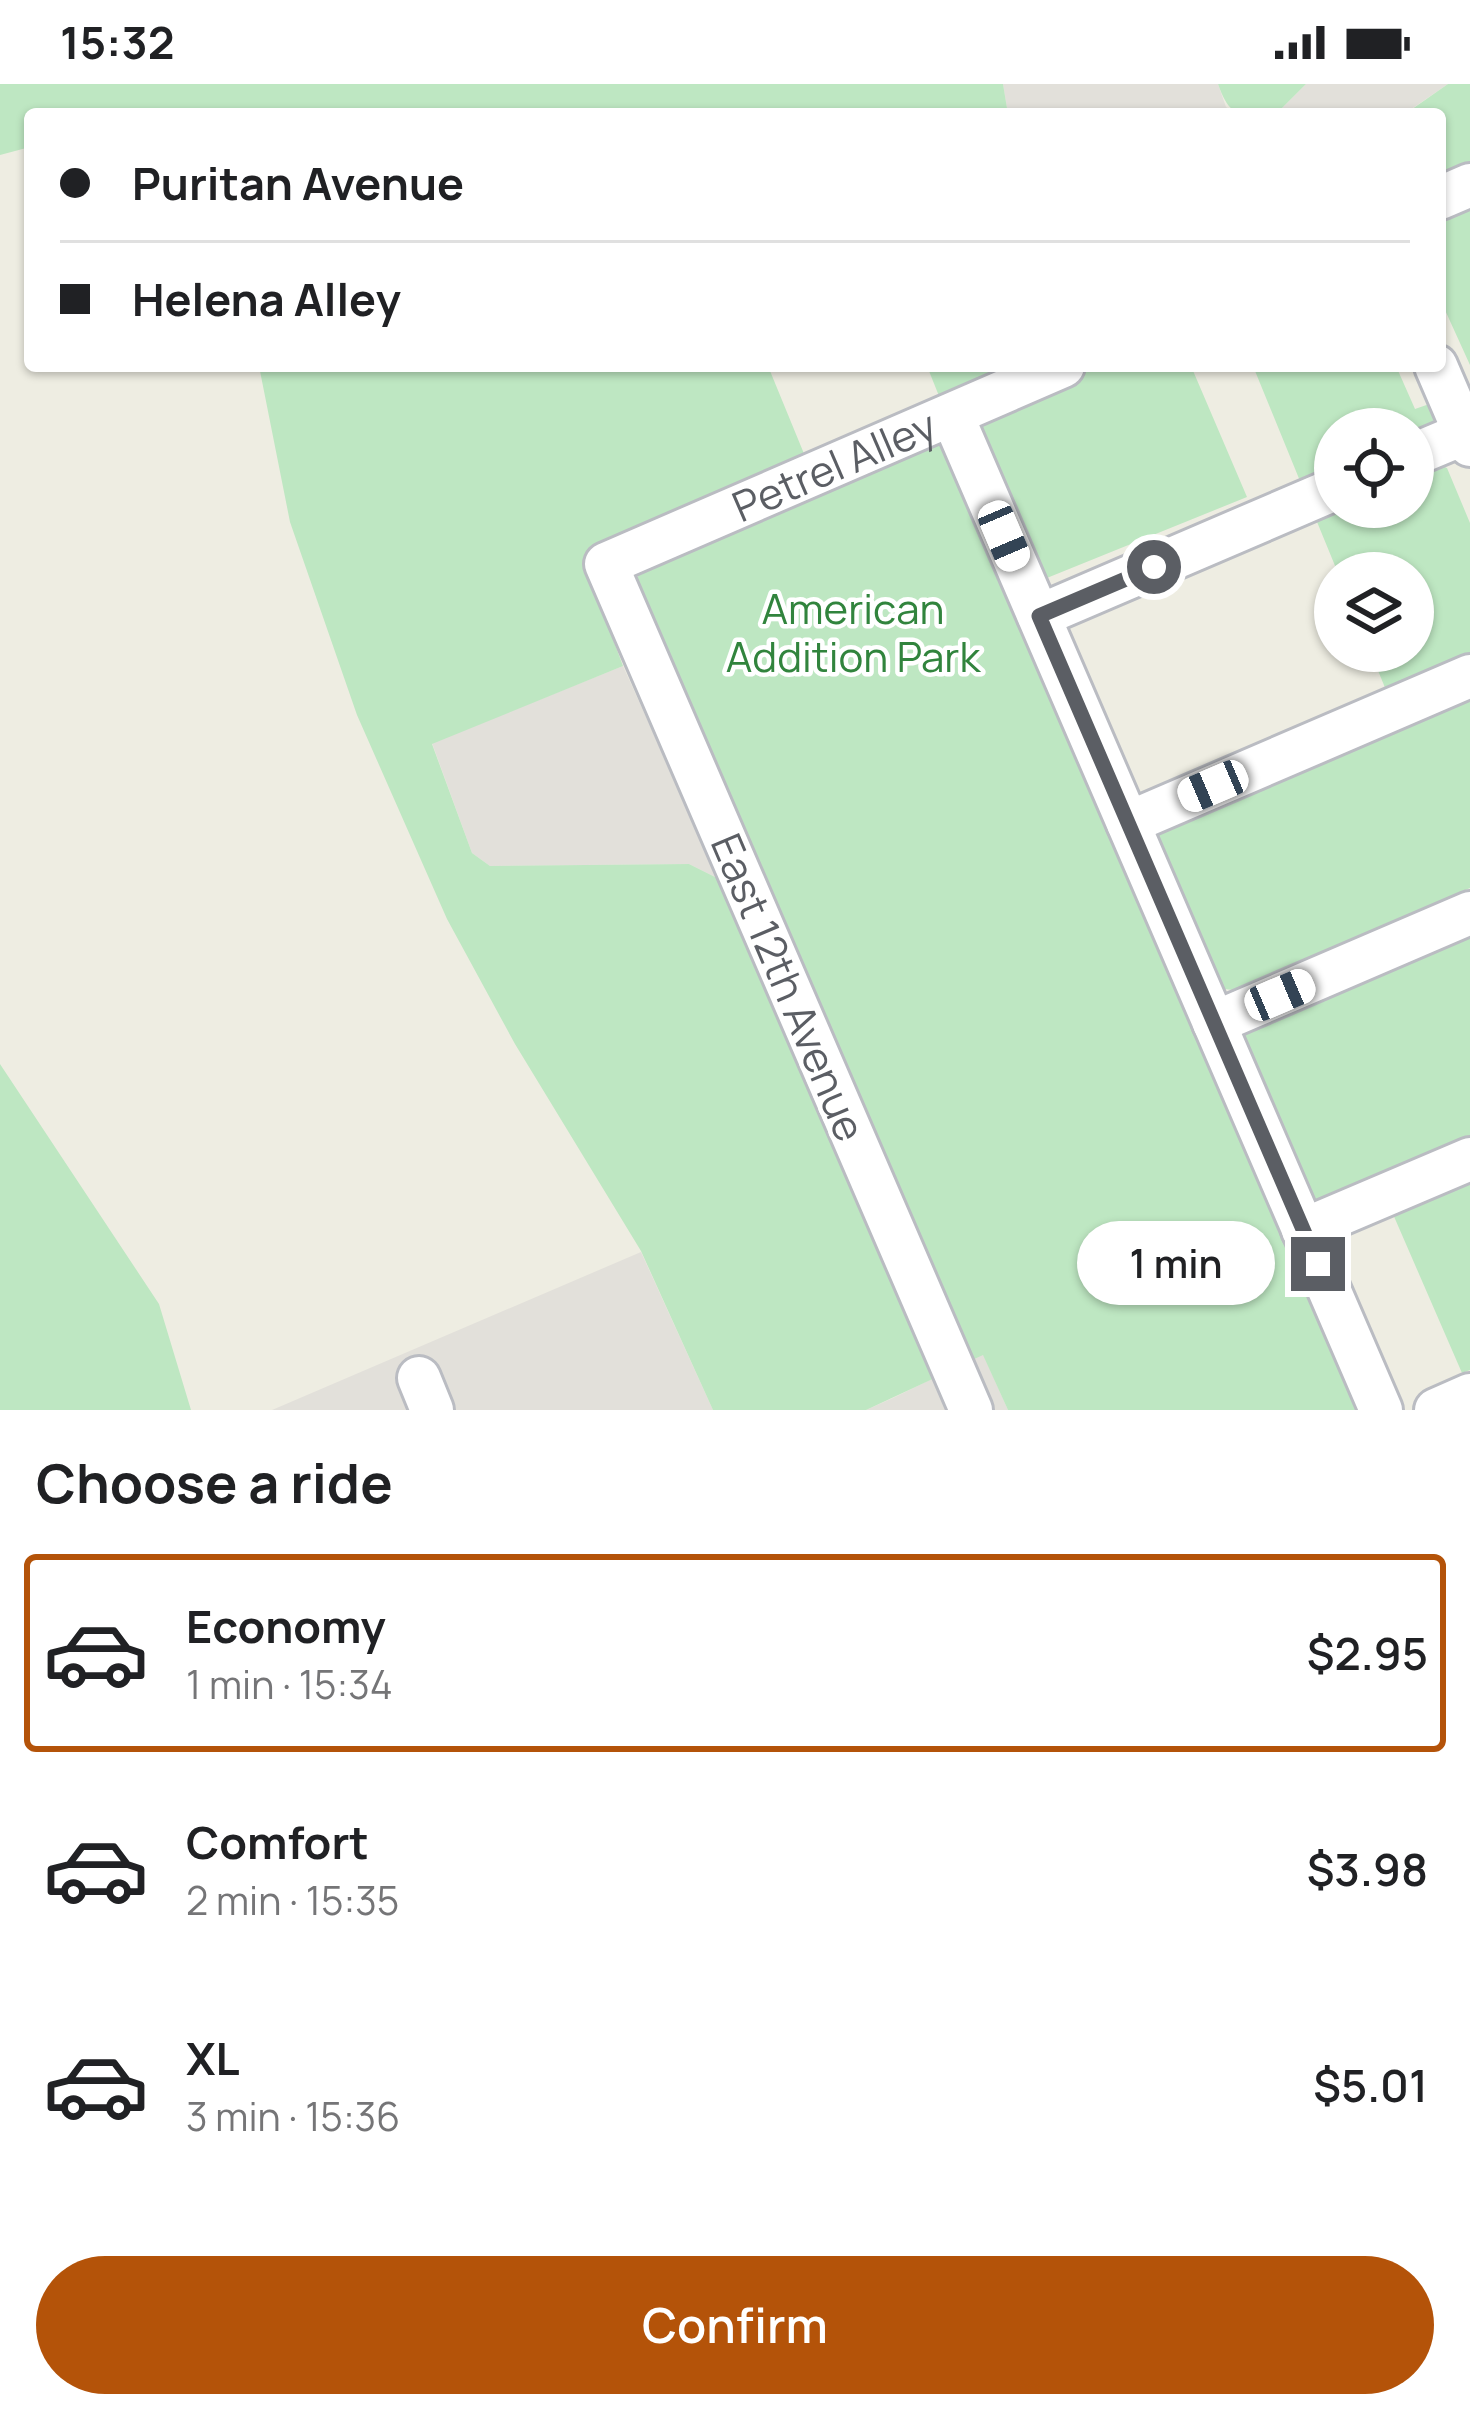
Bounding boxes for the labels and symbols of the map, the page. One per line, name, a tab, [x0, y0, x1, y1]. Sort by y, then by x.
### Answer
street label: Petrel Alley	[723, 395, 945, 535]
car	[973, 496, 1035, 576]
route start	[1127, 540, 1181, 594]
park label: American Addition Park	[726, 579, 982, 685]
car	[1173, 755, 1253, 817]
street label: East 12th Avenue	[698, 824, 880, 1150]
car	[1240, 964, 1320, 1026]
callout: 1 min	[1078, 1222, 1276, 1306]
route end	[1291, 1237, 1345, 1291]

